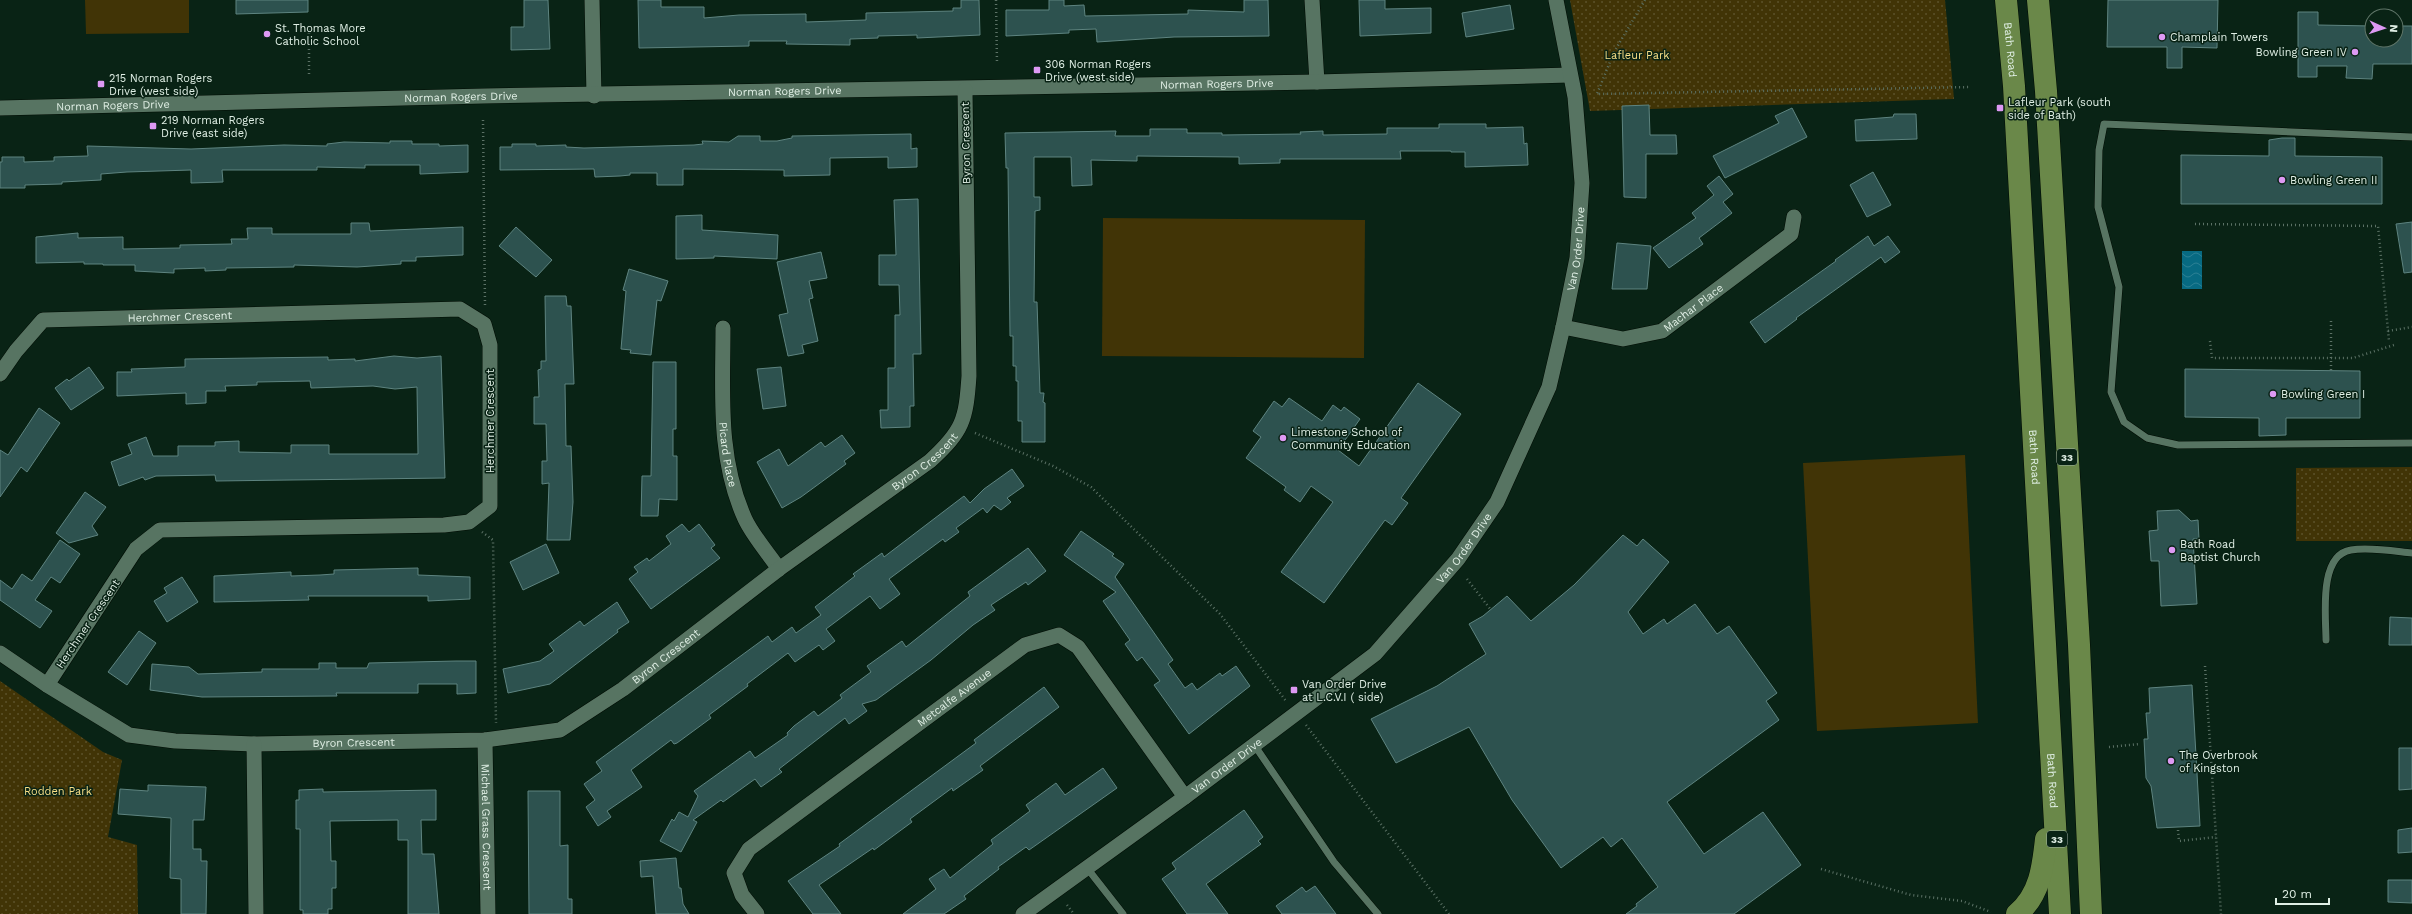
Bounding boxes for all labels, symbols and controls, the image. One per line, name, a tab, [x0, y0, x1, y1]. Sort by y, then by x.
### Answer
north arrow	[2364, 8, 2404, 48]
place label: St. Thomas More Catholic School	[275, 22, 366, 48]
street label: Bath Road	[2002, 22, 2020, 78]
text: N	[2387, 24, 2400, 33]
marker: St. Thomas More Catholic School	[262, 29, 272, 39]
place label: Champlain Towers	[2170, 31, 2268, 44]
marker: Champlain Towers	[2157, 32, 2167, 42]
place label: Bowling Green IV	[2256, 46, 2347, 59]
marker: Bowling Green IV	[2350, 47, 2360, 57]
park label: Lafleur Park	[1604, 49, 1670, 62]
place label: 306 Norman Rogers Drive (west side)	[1045, 58, 1151, 84]
marker: 306 Norman Rogers Drive (west side)	[1032, 65, 1042, 75]
place label: 215 Norman Rogers Drive (west side)	[109, 72, 212, 98]
street label: Norman Rogers Drive	[1160, 76, 1274, 91]
marker: 215 Norman Rogers Drive (west side)	[96, 79, 106, 89]
street label: Norman Rogers Drive	[728, 83, 842, 98]
street label: Norman Rogers Drive	[404, 89, 518, 104]
place label: Lafleur Park (south side of Bath)	[2008, 96, 2111, 122]
street label: Norman Rogers Drive	[56, 97, 170, 113]
street label: Byron Crescent	[959, 101, 973, 184]
marker: Lafleur Park (south side of Bath)	[1995, 103, 2005, 113]
place label: 219 Norman Rogers Drive (east side)	[161, 114, 265, 140]
marker: 219 Norman Rogers Drive (east side)	[148, 121, 158, 131]
place label: Bowling Green II	[2290, 174, 2378, 187]
marker: Bowling Green II	[2277, 175, 2287, 185]
street label: Van Order Drive	[1564, 207, 1587, 292]
street label: Machar Place	[1661, 281, 1726, 334]
street label: Herchmer Crescent	[127, 309, 233, 324]
street label: Herchmer Crescent	[484, 368, 497, 473]
place label: Bowling Green I	[2281, 388, 2365, 401]
marker: Bowling Green I	[2268, 389, 2278, 399]
street label: Picard Place	[717, 422, 740, 489]
place label: Limestone School of Community Education	[1291, 426, 1410, 452]
street label: Bath Road	[2027, 429, 2043, 485]
street label: Byron Crescent	[889, 430, 960, 493]
marker: Limestone School of Community Education	[1278, 433, 1288, 443]
road number: 33	[2057, 449, 2077, 465]
street label: Van Order Drive	[1433, 510, 1494, 586]
place label: Bath Road Baptist Church	[2180, 538, 2260, 564]
marker: Bath Road Baptist Church	[2167, 545, 2177, 555]
street label: Herchmer Crescent	[53, 577, 123, 671]
street label: Byron Crescent	[629, 626, 703, 686]
street label: Metcalfe Avenue	[915, 666, 994, 729]
place label: Van Order Drive at L.C.V.I ( side)	[1302, 678, 1386, 704]
marker: Van Order Drive at L.C.V.I ( side)	[1289, 685, 1299, 695]
street label: Byron Crescent	[312, 735, 395, 749]
street label: Van Order Drive	[1189, 735, 1264, 796]
place label: The Overbrook of Kingston	[2179, 749, 2258, 775]
street label: Bath Road	[2045, 753, 2061, 809]
marker: The Overbrook of Kingston	[2166, 756, 2176, 766]
street label: Michael Grass Crescent	[479, 764, 494, 891]
park label: Rodden Park	[24, 785, 92, 798]
road number: 33	[2047, 831, 2067, 847]
scale bar	[2276, 880, 2329, 906]
text: 20 m	[2282, 887, 2312, 901]

